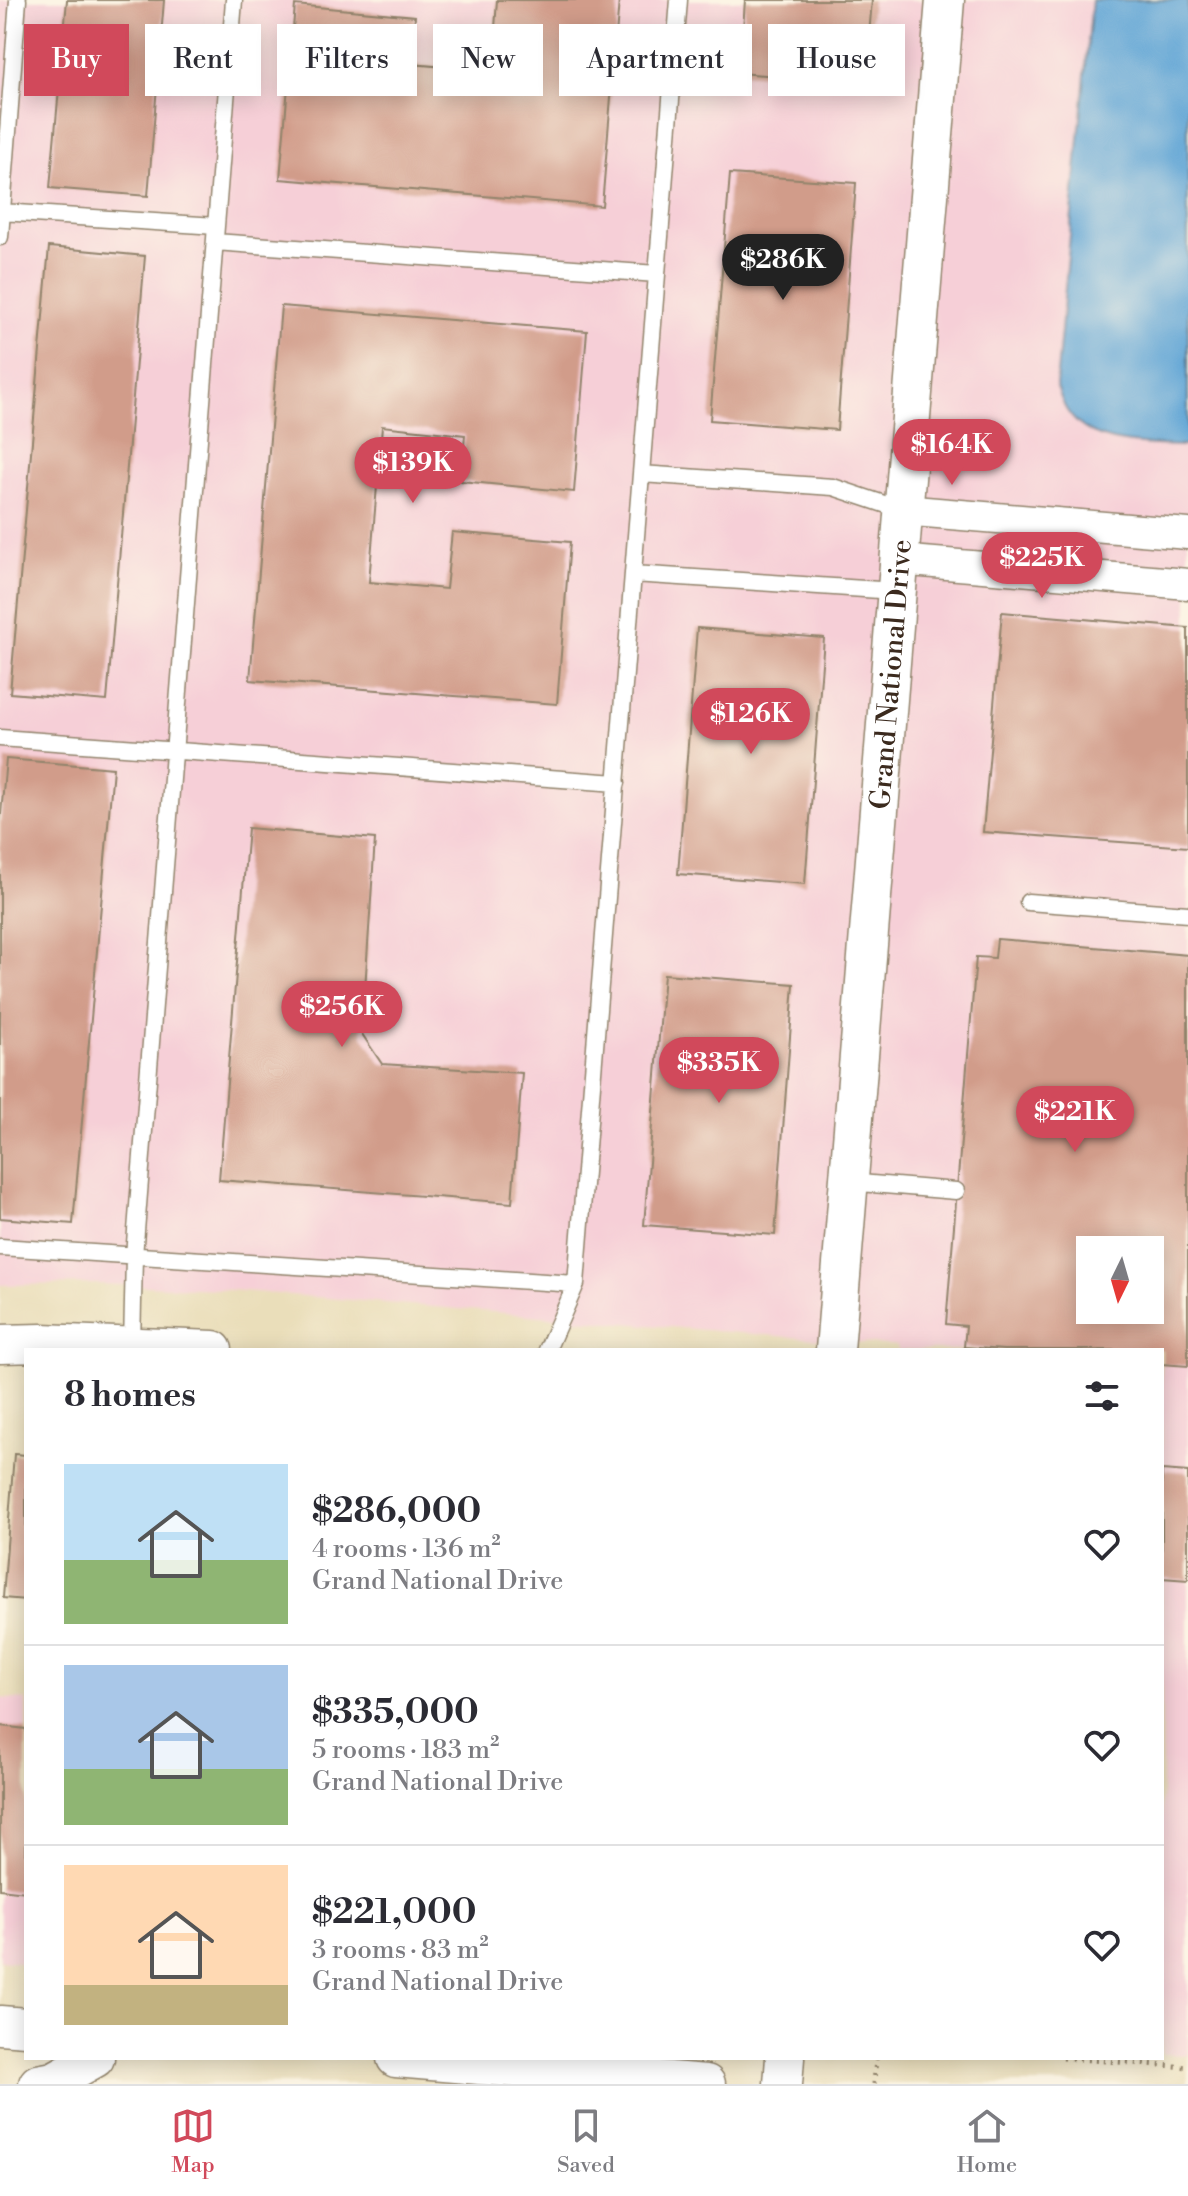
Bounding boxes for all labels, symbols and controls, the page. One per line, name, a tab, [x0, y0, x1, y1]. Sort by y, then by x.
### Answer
chip: Buy	[24, 24, 129, 96]
chip: Rent	[145, 24, 261, 96]
chip: Filters	[277, 24, 417, 96]
chip: New	[433, 24, 543, 96]
chip: Apartment	[559, 24, 752, 96]
chip: House	[768, 24, 905, 96]
pin: $286K	[727, 234, 839, 302]
text: $286K	[740, 244, 826, 276]
pin: $164K	[896, 419, 1008, 487]
text: $164K	[911, 429, 993, 461]
pin: $139K	[357, 437, 469, 505]
text: $139K	[372, 447, 454, 479]
pin: $225K	[986, 532, 1098, 600]
street label: Grand National Drive	[863, 538, 920, 811]
text: $225K	[999, 542, 1085, 574]
pin: $126K	[695, 688, 807, 756]
text: $126K	[710, 698, 792, 730]
pin: $256K	[286, 981, 398, 1049]
text: $256K	[299, 991, 385, 1023]
pin: $335K	[663, 1037, 775, 1105]
text: $335K	[677, 1047, 761, 1079]
pin: $221K	[1019, 1086, 1131, 1154]
text: $221K	[1034, 1096, 1116, 1128]
north arrow	[1076, 1236, 1164, 1324]
map controls	[1076, 1236, 1164, 1324]
icon: filters	[1080, 1374, 1124, 1418]
text: 8 homes	[64, 1375, 196, 1417]
text: $286,000	[312, 1491, 481, 1533]
icon: home	[128, 1496, 224, 1592]
icon: heart	[1080, 1522, 1124, 1566]
text: 4 rooms · 136 m²	[312, 1533, 501, 1565]
text: Grand National Drive	[312, 1565, 563, 1597]
text: $335,000	[312, 1692, 479, 1734]
icon: home	[128, 1697, 224, 1793]
icon: heart	[1080, 1723, 1124, 1767]
text: 5 rooms · 183 m²	[312, 1734, 499, 1766]
text: Grand National Drive	[312, 1766, 563, 1798]
text: $221,000	[312, 1892, 476, 1934]
icon: home	[128, 1897, 224, 1993]
icon: heart	[1080, 1923, 1124, 1967]
text: 3 rooms · 83 m²	[312, 1934, 489, 1966]
text: Grand National Drive	[312, 1966, 563, 1998]
tab: Map	[171, 2104, 215, 2179]
tab: Saved	[557, 2104, 615, 2179]
tab: Home	[957, 2104, 1017, 2179]

